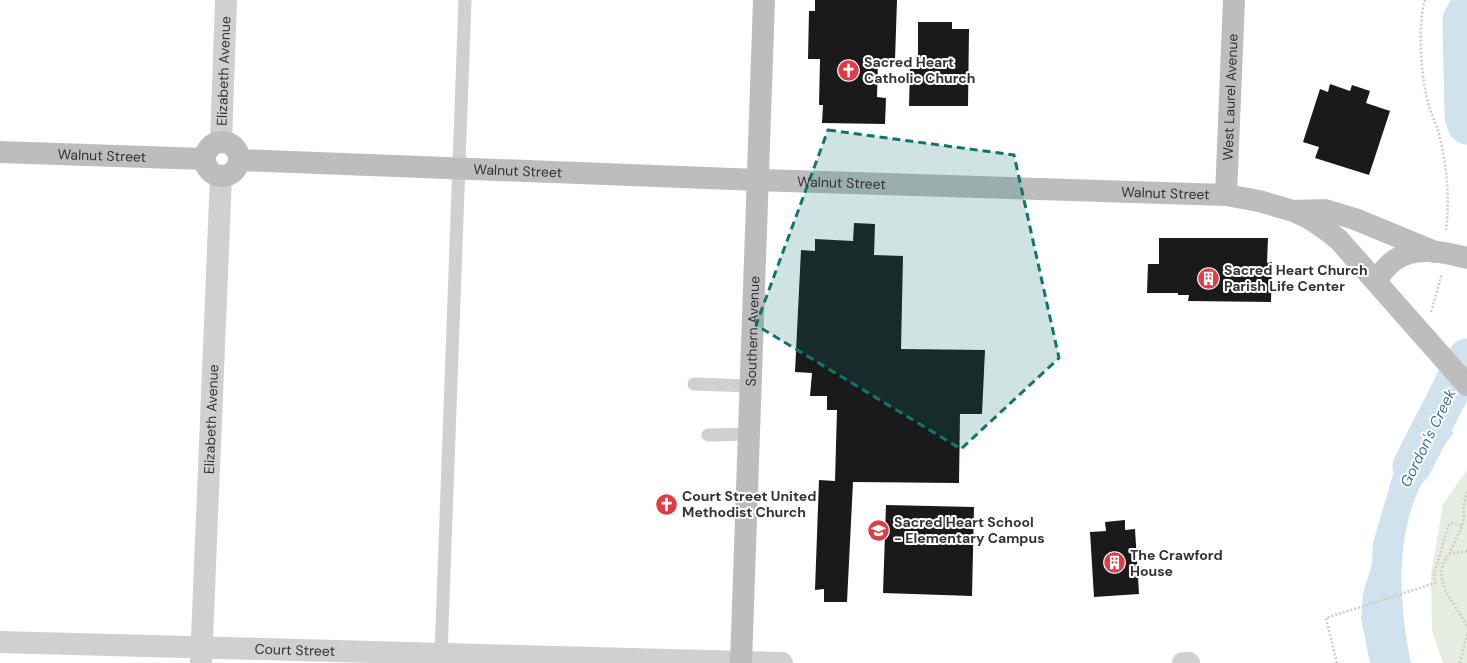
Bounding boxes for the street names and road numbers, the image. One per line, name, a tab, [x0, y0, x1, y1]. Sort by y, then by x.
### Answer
street label: Elizabeth Avenue	[213, 16, 234, 126]
street label: West Laurel Avenue	[1218, 33, 1242, 161]
street label: Walnut Street	[57, 145, 147, 166]
street label: Walnut Street	[473, 160, 562, 181]
street label: Walnut Street	[797, 172, 886, 193]
street label: Walnut Street	[1121, 183, 1210, 203]
street label: Southern Avenue	[742, 276, 763, 387]
street label: Elizabeth Avenue	[200, 364, 222, 474]
street label: Court Street	[254, 640, 335, 660]

